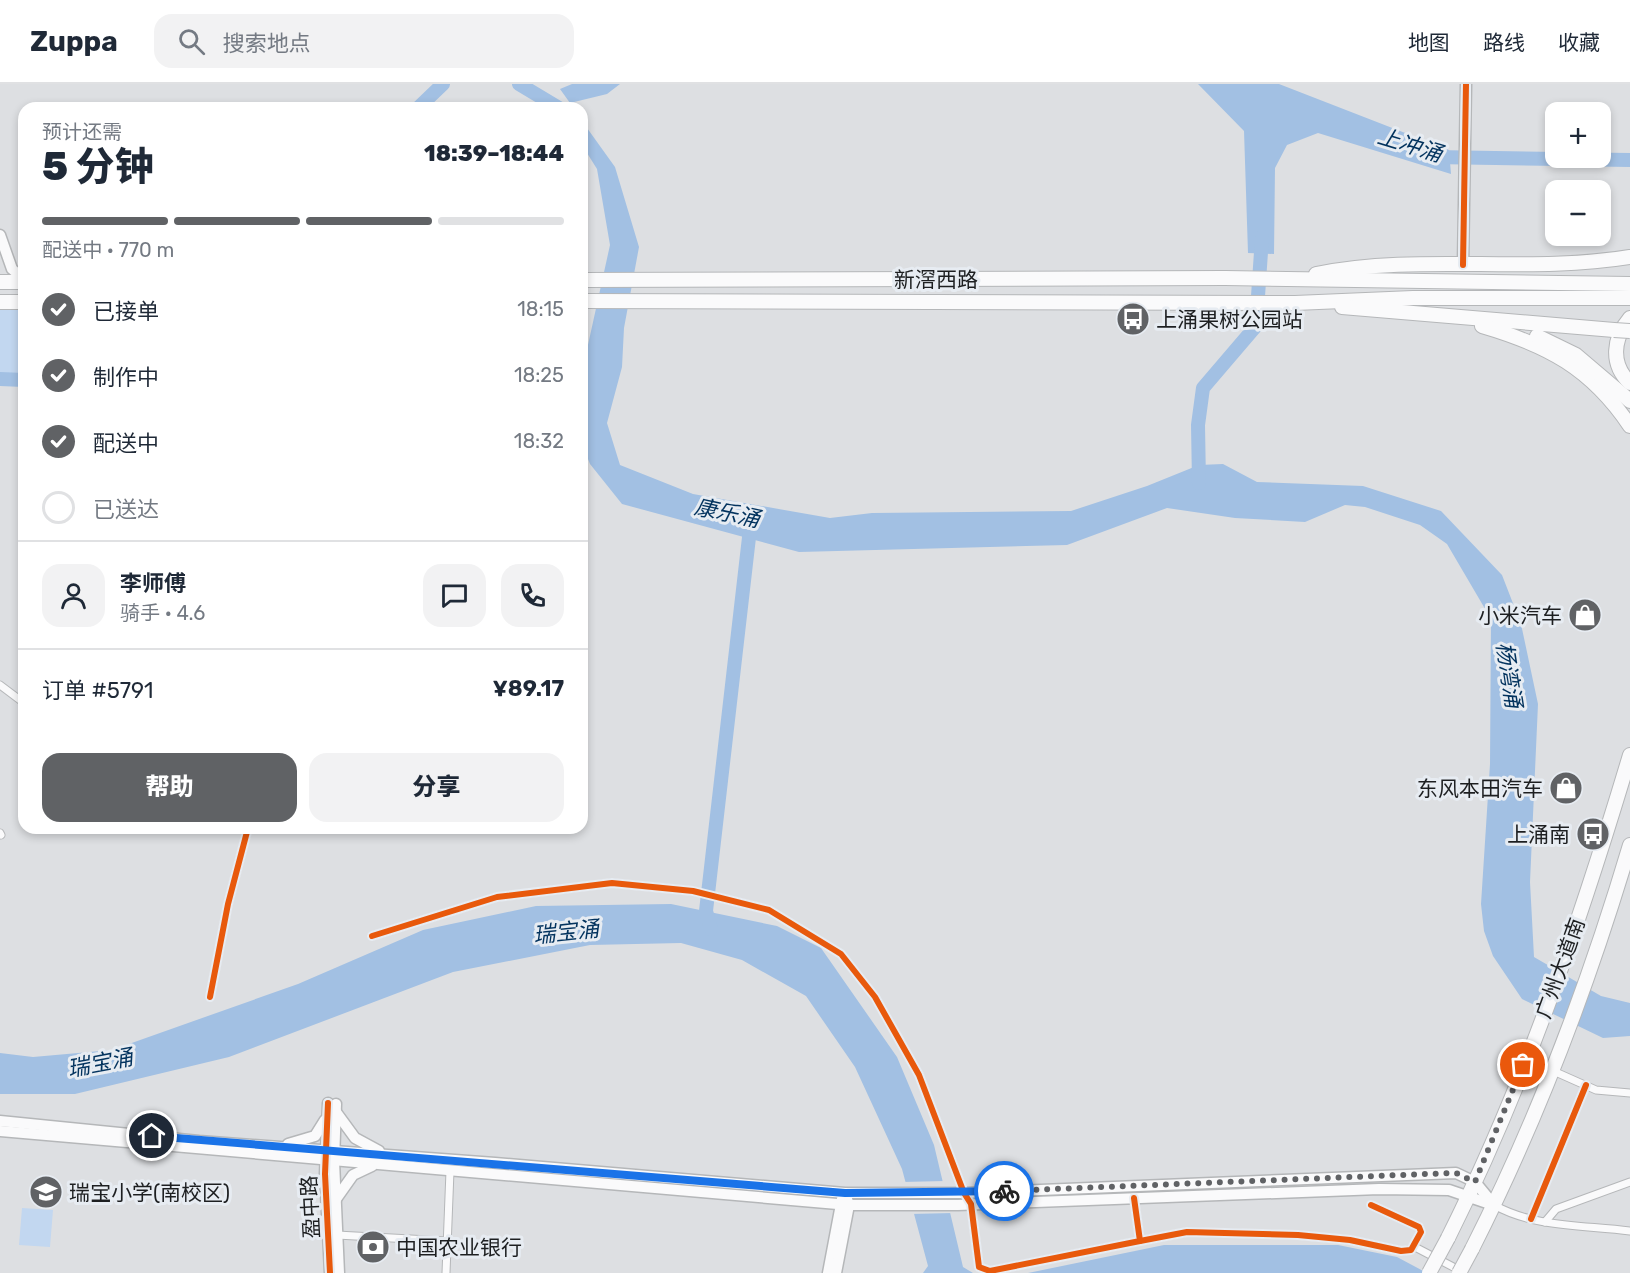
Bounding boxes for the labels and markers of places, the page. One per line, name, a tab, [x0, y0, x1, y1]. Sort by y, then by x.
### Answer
bus stop icon: 上涌果树公园站	[1115, 301, 1151, 337]
place label: 上涌果树公园站	[1156, 307, 1303, 332]
shop icon: 小米汽车	[1567, 597, 1603, 633]
place label: 小米汽车	[1478, 603, 1562, 628]
shop icon: 东风本田汽车	[1548, 770, 1584, 806]
place label: 东风本田汽车	[1417, 776, 1543, 801]
bus stop icon: 上涌南	[1575, 816, 1611, 852]
place label: 上涌南	[1507, 822, 1570, 847]
pin	[1497, 1039, 1548, 1090]
pin	[126, 1110, 177, 1161]
school or university icon: 瑞宝小学(南校区)	[28, 1174, 64, 1210]
place label: 瑞宝小学(南校区)	[69, 1180, 230, 1205]
bank icon: 中国农业银行	[355, 1229, 391, 1265]
place label: 中国农业银行	[396, 1235, 522, 1260]

